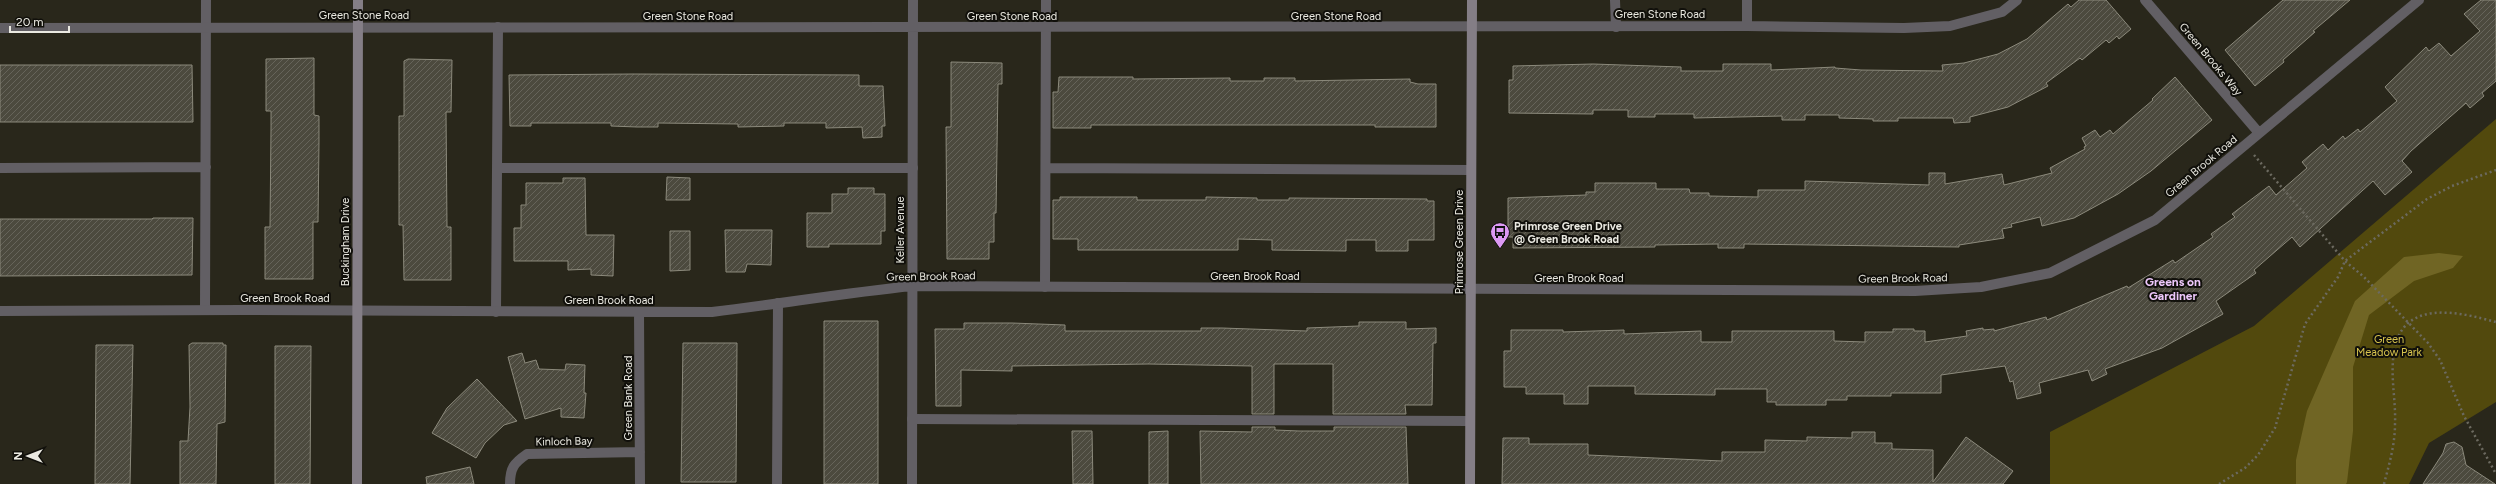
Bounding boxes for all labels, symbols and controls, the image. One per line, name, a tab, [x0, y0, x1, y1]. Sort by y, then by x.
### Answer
scale bar	[10, 8, 69, 34]
street label: Green Stone Road	[1615, 8, 1705, 21]
street label: Green Stone Road	[319, 9, 409, 22]
street label: Green Stone Road	[643, 10, 733, 23]
street label: Green Stone Road	[967, 10, 1057, 23]
street label: Green Stone Road	[1291, 10, 1381, 23]
text: 20 m	[16, 15, 44, 29]
street label: Green Brooks Way	[2176, 20, 2245, 98]
street label: Green Brook Road	[2163, 133, 2240, 200]
street label: Primrose Green Drive	[1453, 190, 1466, 294]
street label: Keller Avenue	[894, 196, 907, 264]
street label: Buckingham Drive	[339, 198, 352, 286]
place label: Primrose Green Drive @ Green Brook Road	[1514, 220, 1622, 246]
bus stop icon: Primrose Green Drive @ Green Brook Road	[1489, 221, 1511, 249]
street label: Green Brook Road	[886, 269, 976, 284]
street label: Green Brook Road	[1210, 270, 1300, 283]
street label: Green Brook Road	[1858, 271, 1948, 286]
street label: Green Brook Road	[1534, 272, 1624, 285]
district label: Greens on Gardiner	[2145, 275, 2201, 303]
street label: Green Brook Road	[240, 292, 330, 305]
street label: Green Brook Road	[564, 294, 654, 307]
park label: Green Meadow Park	[2356, 333, 2423, 359]
street label: Green Bank Road	[622, 356, 635, 440]
street label: Kinloch Bay	[535, 434, 593, 448]
north arrow	[8, 436, 48, 476]
text: N	[12, 452, 25, 460]

